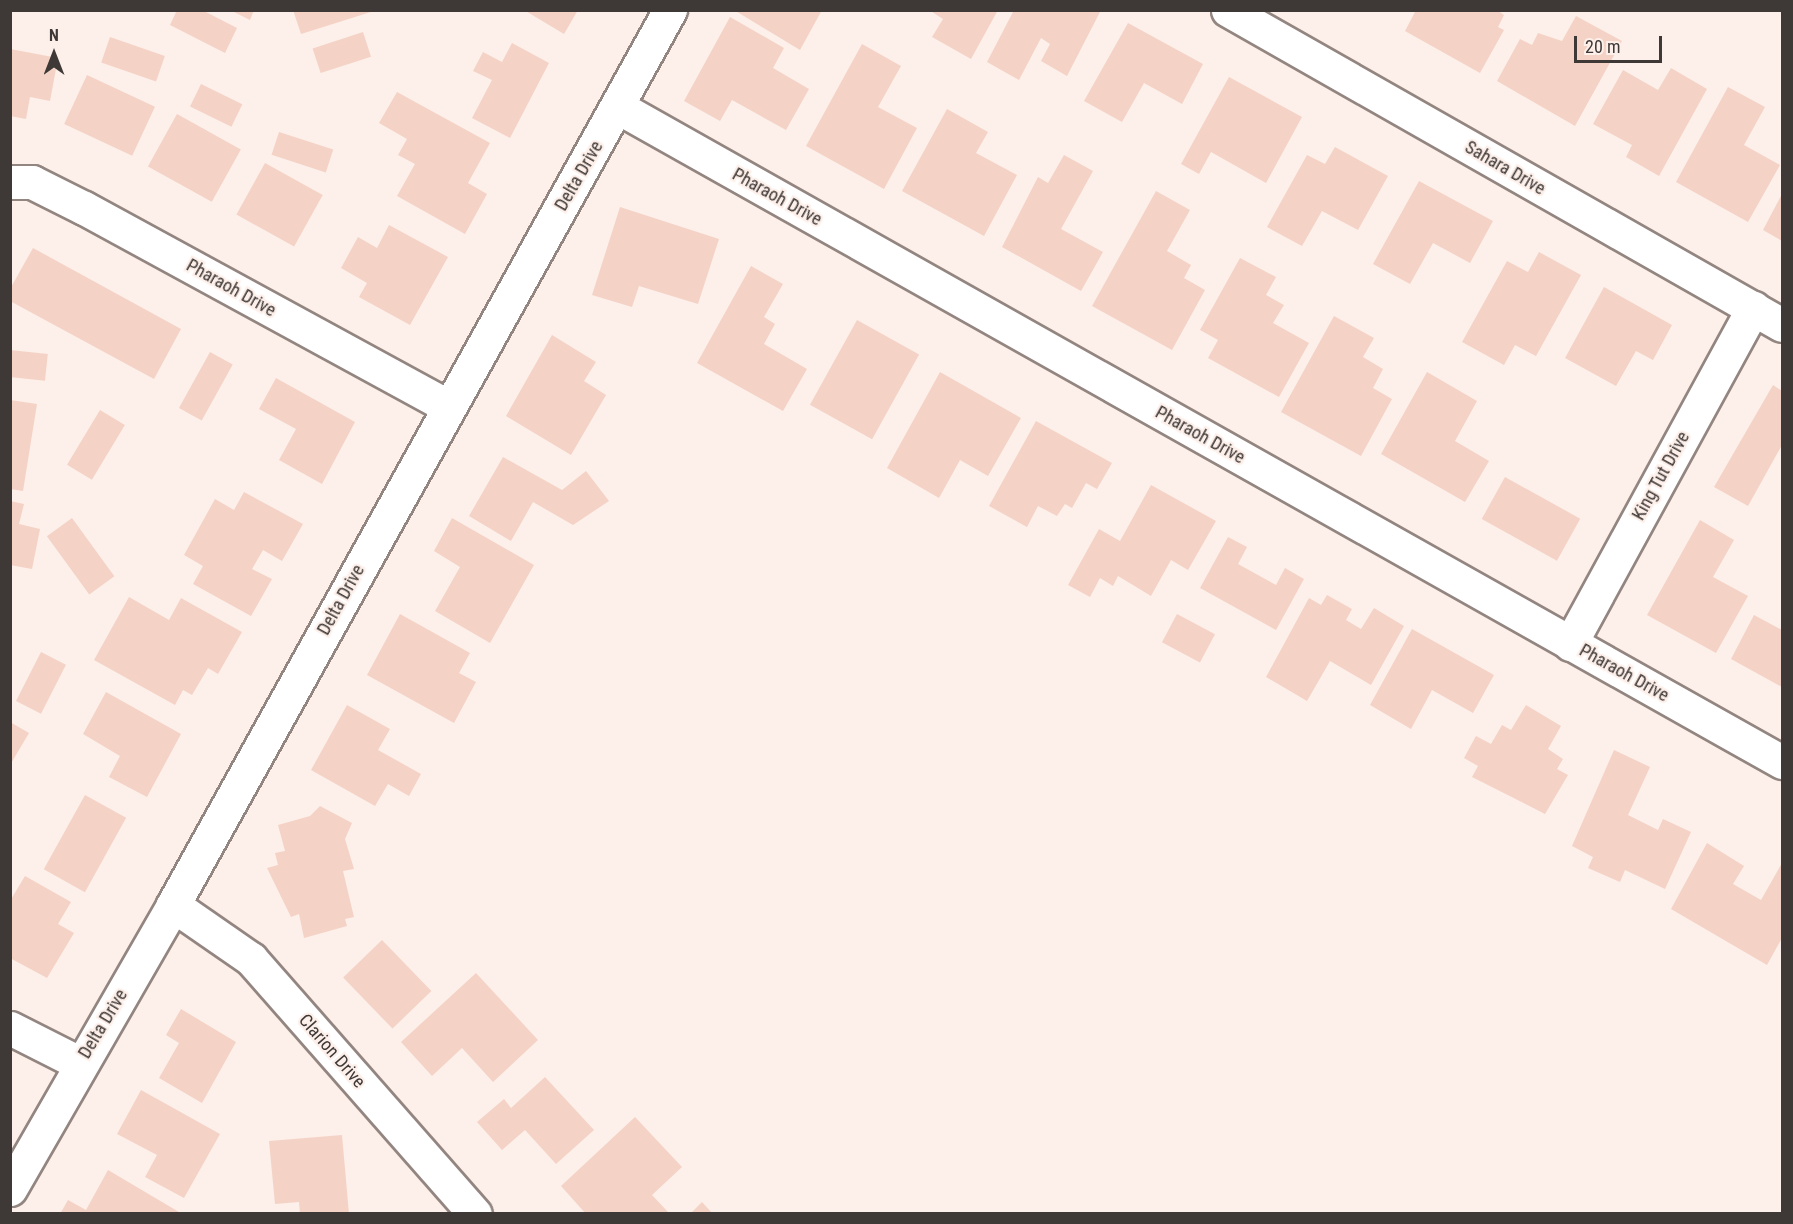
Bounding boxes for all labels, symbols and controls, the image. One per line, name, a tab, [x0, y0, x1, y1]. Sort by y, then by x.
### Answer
north arrow	[24, 24, 84, 84]
scale bar	[1577, 24, 1666, 62]
text: N	[49, 26, 59, 45]
text: 20 m	[1585, 36, 1620, 57]
street label: Sahara Drive	[1461, 136, 1549, 200]
street label: Delta Drive	[550, 137, 608, 215]
street label: Pharaoh Drive	[729, 164, 825, 230]
street label: Pharaoh Drive	[183, 255, 279, 321]
street label: Pharaoh Drive	[1152, 402, 1248, 468]
street label: King Tut Drive	[1628, 428, 1694, 524]
street label: Delta Drive	[313, 561, 369, 639]
street label: Pharaoh Drive	[1576, 640, 1672, 706]
street label: Delta Drive	[74, 986, 132, 1062]
street label: Clarion Drive	[294, 1010, 370, 1092]

